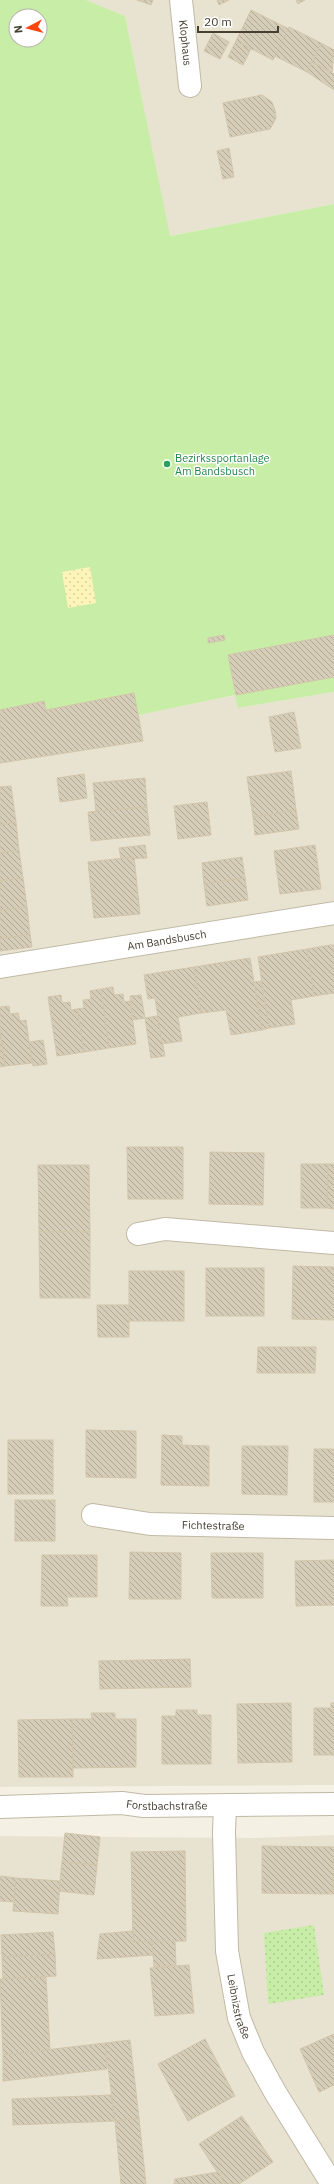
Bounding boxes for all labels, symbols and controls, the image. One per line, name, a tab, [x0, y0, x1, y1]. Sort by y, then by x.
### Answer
north arrow	[8, 8, 48, 48]
scale bar	[198, 8, 278, 34]
text: 20 m	[204, 14, 232, 29]
street label: Klophaus	[176, 19, 195, 67]
text: N	[11, 24, 26, 34]
place label: Bezirkssportanlage Am Bandsbusch	[175, 451, 270, 478]
marker: Bezirkssportanlage Am Bandsbusch	[162, 459, 172, 469]
street label: Am Bandsbusch	[126, 927, 208, 953]
street label: Fichtestraße	[182, 1518, 245, 1533]
street label: Forstbachstraße	[125, 1797, 208, 1813]
street label: Leibnizstraße	[224, 1973, 254, 2041]

